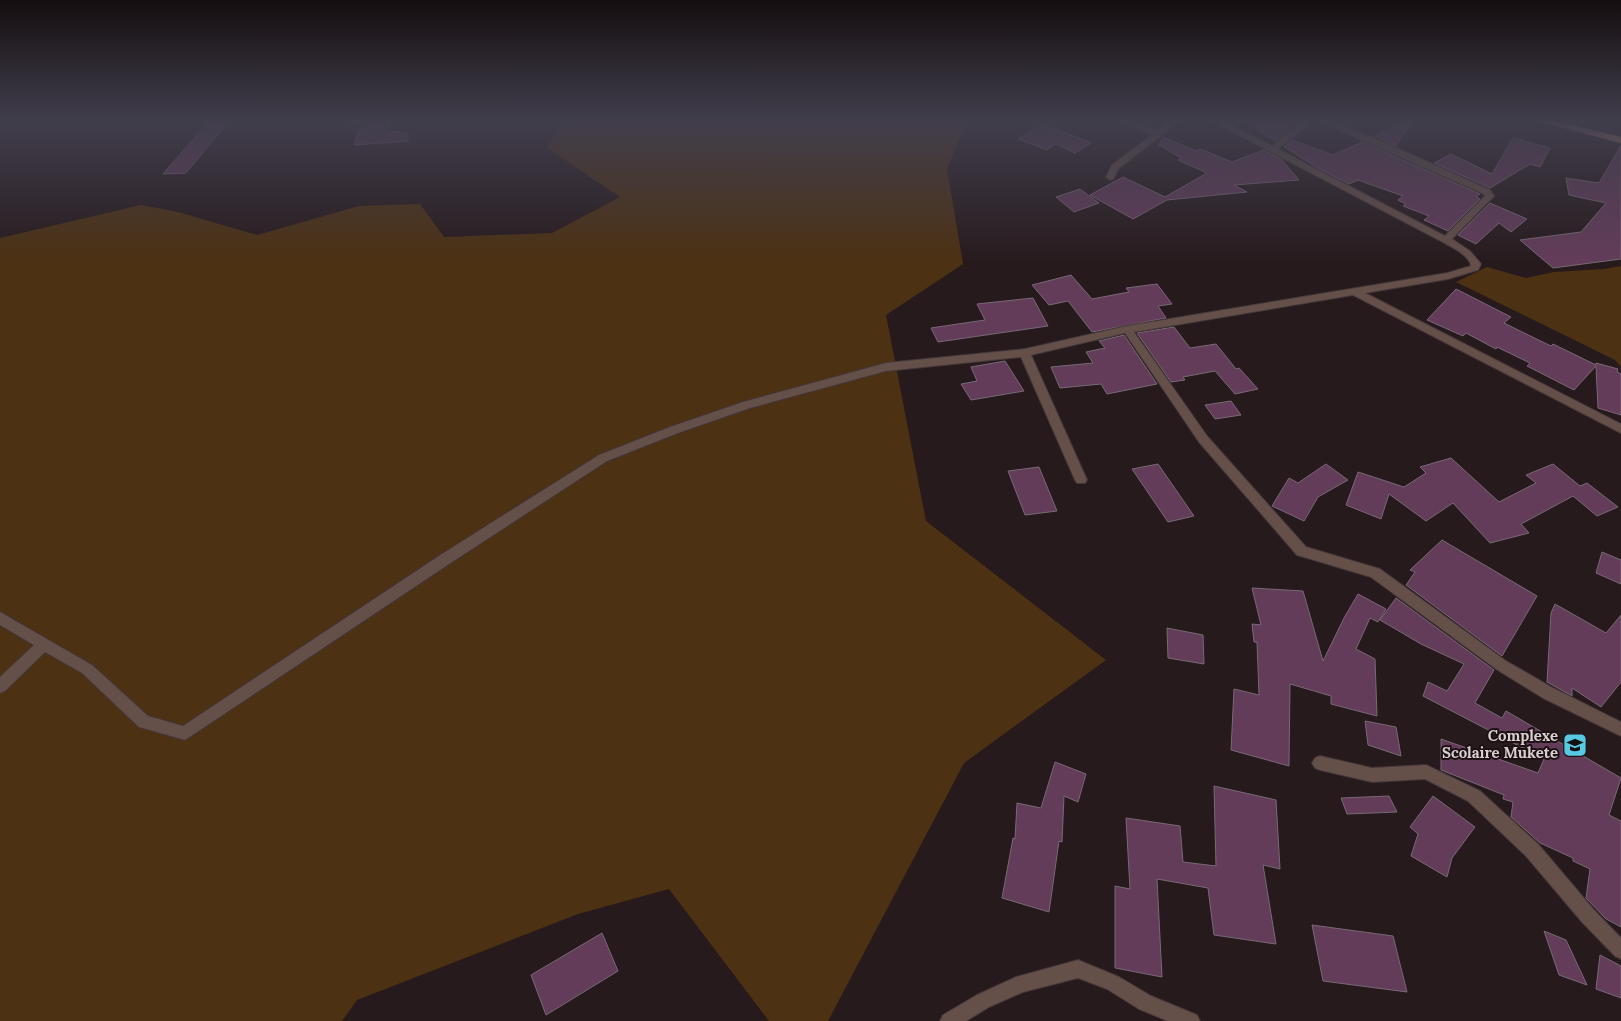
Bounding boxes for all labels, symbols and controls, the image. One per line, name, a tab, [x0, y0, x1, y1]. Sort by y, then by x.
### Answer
place label: Complexe Scolaire Mukete	[1442, 726, 1558, 762]
school or university icon: Complexe Scolaire Mukete	[1562, 732, 1588, 758]

